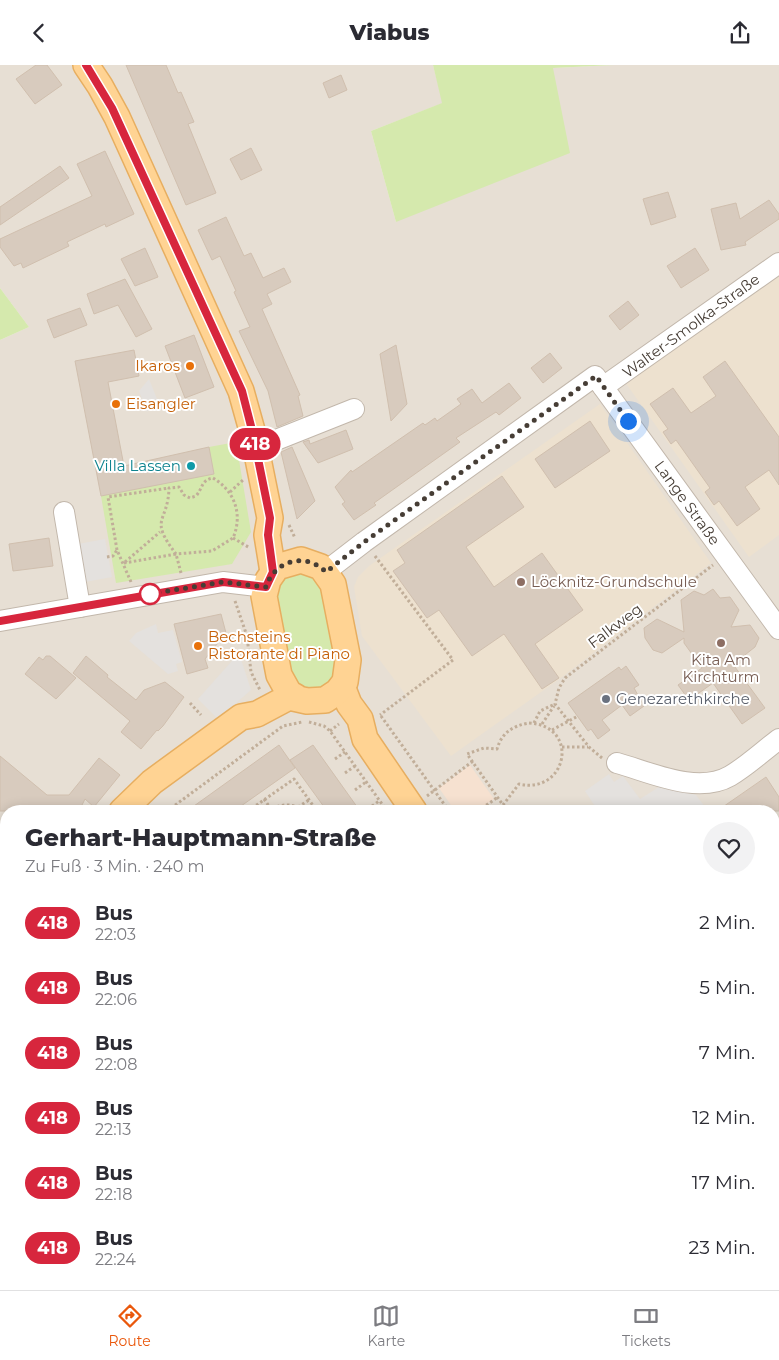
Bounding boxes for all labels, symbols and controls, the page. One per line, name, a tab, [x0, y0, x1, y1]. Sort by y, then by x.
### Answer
icon: back	[25, 19, 53, 47]
text: Viabus	[349, 19, 430, 46]
icon: share	[726, 19, 754, 47]
street label: Walter-Smolka-Straße	[618, 269, 763, 382]
place label: Ikaros	[135, 356, 180, 375]
marker: Ikaros	[184, 360, 196, 372]
place label: Eisangler	[126, 394, 196, 413]
marker: Eisangler	[110, 398, 122, 410]
your location	[616, 409, 641, 434]
line badge: 418	[226, 428, 284, 460]
text: 418	[240, 433, 270, 455]
place label: Villa Lassen	[94, 456, 181, 475]
street label: Lange Straße	[650, 457, 724, 549]
marker: Villa Lassen	[185, 460, 197, 472]
place label: Löcknitz-Grundschule	[531, 572, 697, 591]
marker: Löcknitz-Grundschule	[515, 576, 527, 588]
unlabelled marker	[139, 583, 161, 605]
street label: Falkweg	[584, 599, 646, 652]
place label: Bechsteins Ristorante di Piano	[208, 627, 350, 663]
marker: Kita Am Kirchturm	[715, 637, 727, 649]
marker: Bechsteins Ristorante di Piano	[192, 640, 204, 652]
place label: Kita Am Kirchturm	[683, 650, 759, 686]
place label: Genezarethkirche	[616, 689, 750, 708]
marker: Genezarethkirche	[600, 693, 612, 705]
button: heart	[703, 822, 755, 874]
text: Gerhart-Hauptmann-Straße	[25, 823, 376, 852]
text: Zu Fuß · 3 Min. · 240 m	[25, 857, 204, 876]
text: Bus	[95, 902, 133, 925]
text: 2 Min.	[699, 911, 755, 934]
text: 418	[37, 912, 68, 934]
text: 22:03	[95, 925, 136, 944]
text: Bus	[95, 967, 133, 990]
text: 5 Min.	[699, 976, 755, 999]
text: 418	[37, 977, 68, 999]
text: 22:06	[95, 990, 137, 1009]
text: Bus	[95, 1032, 133, 1055]
text: 7 Min.	[699, 1041, 755, 1064]
text: 418	[37, 1042, 68, 1064]
text: 22:08	[95, 1055, 137, 1074]
text: Bus	[95, 1097, 133, 1120]
text: 12 Min.	[692, 1106, 755, 1129]
text: 418	[37, 1107, 68, 1129]
text: 22:13	[95, 1120, 131, 1139]
text: Bus	[95, 1162, 133, 1185]
text: 17 Min.	[692, 1171, 755, 1194]
text: 418	[37, 1172, 68, 1194]
text: 22:18	[95, 1185, 133, 1204]
text: Bus	[95, 1227, 133, 1250]
text: 23 Min.	[688, 1236, 755, 1259]
text: 418	[37, 1237, 68, 1259]
text: 22:24	[95, 1250, 136, 1269]
tab: Route	[108, 1302, 151, 1350]
tab: Karte	[367, 1302, 405, 1350]
tab: Tickets	[622, 1302, 671, 1350]

